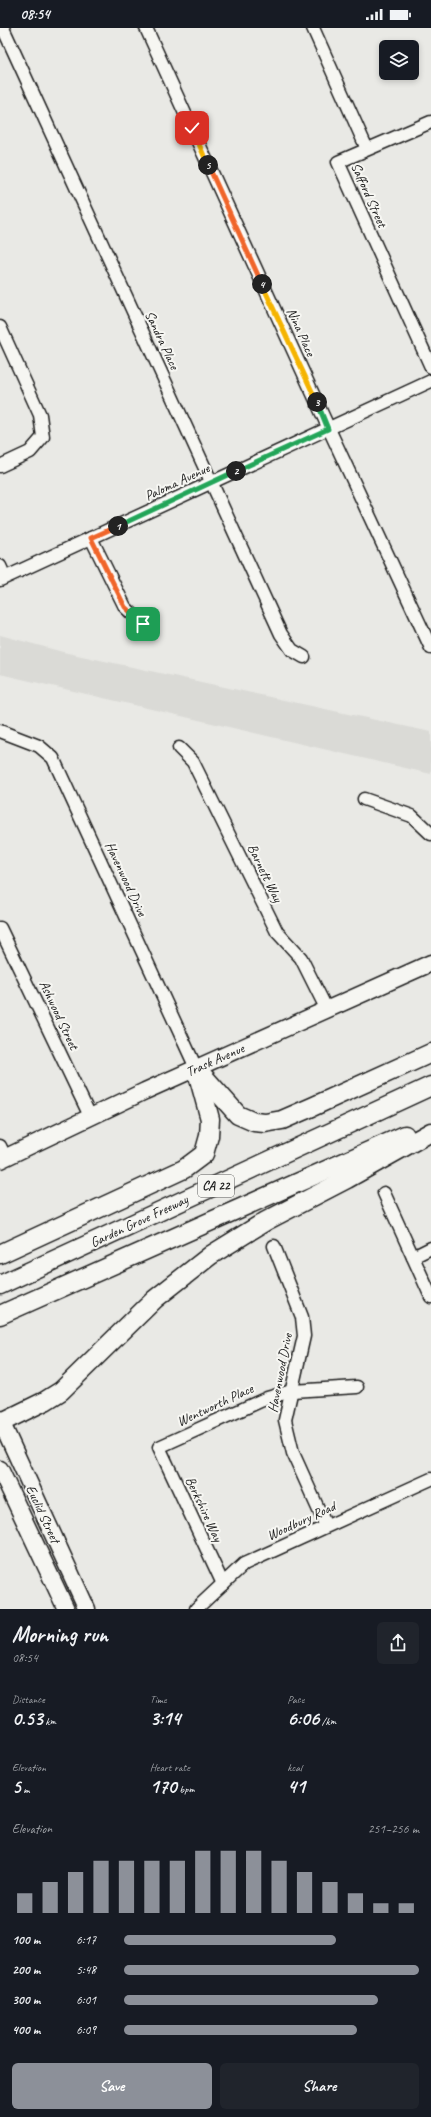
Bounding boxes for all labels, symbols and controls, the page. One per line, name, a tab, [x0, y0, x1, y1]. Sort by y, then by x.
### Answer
text: 08:54	[20, 5, 50, 24]
map controls	[379, 40, 419, 80]
button: layers	[379, 40, 419, 80]
pin	[175, 111, 209, 145]
icon: check	[181, 117, 203, 139]
pin: 5	[198, 155, 218, 175]
text: 5	[206, 158, 210, 172]
street label: Safford Street	[347, 160, 391, 231]
pin: 4	[252, 274, 272, 294]
text: 4	[260, 277, 264, 291]
street label: Nina Place	[283, 305, 320, 360]
street label: Sandra Place	[141, 308, 184, 373]
pin: 3	[307, 392, 327, 412]
text: 3	[315, 395, 319, 409]
street label: Paloma Avenue	[142, 459, 213, 504]
pin: 2	[226, 461, 246, 481]
text: 2	[234, 464, 238, 478]
pin: 1	[108, 516, 128, 536]
text: 1	[116, 519, 120, 533]
pin	[126, 607, 160, 641]
icon: arrive	[132, 613, 154, 635]
street label: Havenwood Drive	[101, 839, 151, 920]
street label: Barnett Way	[244, 841, 287, 906]
street label: Ashwood Street	[36, 978, 83, 1053]
street label: Trask Avenue	[183, 1039, 248, 1080]
road number: CA 22	[198, 1175, 234, 1197]
street label: Garden Grove Freeway	[87, 1190, 192, 1251]
street label: Havenwood Drive	[264, 1331, 296, 1414]
street label: Wentworth Place	[174, 1379, 257, 1430]
street label: Berkshire Way	[182, 1474, 227, 1545]
street label: Euclid Street	[22, 1482, 65, 1548]
street label: Woodbury Road	[264, 1497, 340, 1544]
text: Morning run	[12, 1621, 108, 1649]
button: share	[377, 1622, 419, 1664]
text: 08:54	[12, 1650, 38, 1666]
text: Distance	[12, 1692, 45, 1706]
text: Time	[150, 1692, 167, 1706]
text: Pace	[287, 1692, 304, 1706]
text: 0.53	[12, 1706, 43, 1731]
text: 3:14	[150, 1706, 181, 1731]
text: 6:06	[287, 1706, 319, 1731]
text: km	[43, 1714, 56, 1728]
text: /km	[319, 1714, 336, 1728]
text: Elevation	[12, 1760, 46, 1774]
text: Heart rate	[150, 1760, 190, 1774]
text: kcal	[287, 1760, 302, 1774]
text: 5	[12, 1774, 21, 1799]
text: 170	[150, 1774, 177, 1799]
text: 41	[287, 1774, 305, 1799]
text: m	[21, 1782, 30, 1796]
text: bpm	[177, 1782, 194, 1796]
text: Elevation	[12, 1821, 52, 1837]
text: 251–256 m	[368, 1821, 419, 1837]
text: 100 m	[12, 1932, 40, 1948]
text: 6:17	[76, 1932, 96, 1948]
text: 200 m	[12, 1962, 40, 1978]
text: 5:48	[76, 1962, 96, 1978]
text: 300 m	[12, 1992, 40, 2008]
text: 6:01	[76, 1992, 96, 2008]
text: 400 m	[12, 2022, 40, 2038]
text: 6:09	[76, 2022, 96, 2038]
button: Save	[12, 2063, 212, 2109]
button: Share	[220, 2063, 419, 2109]

